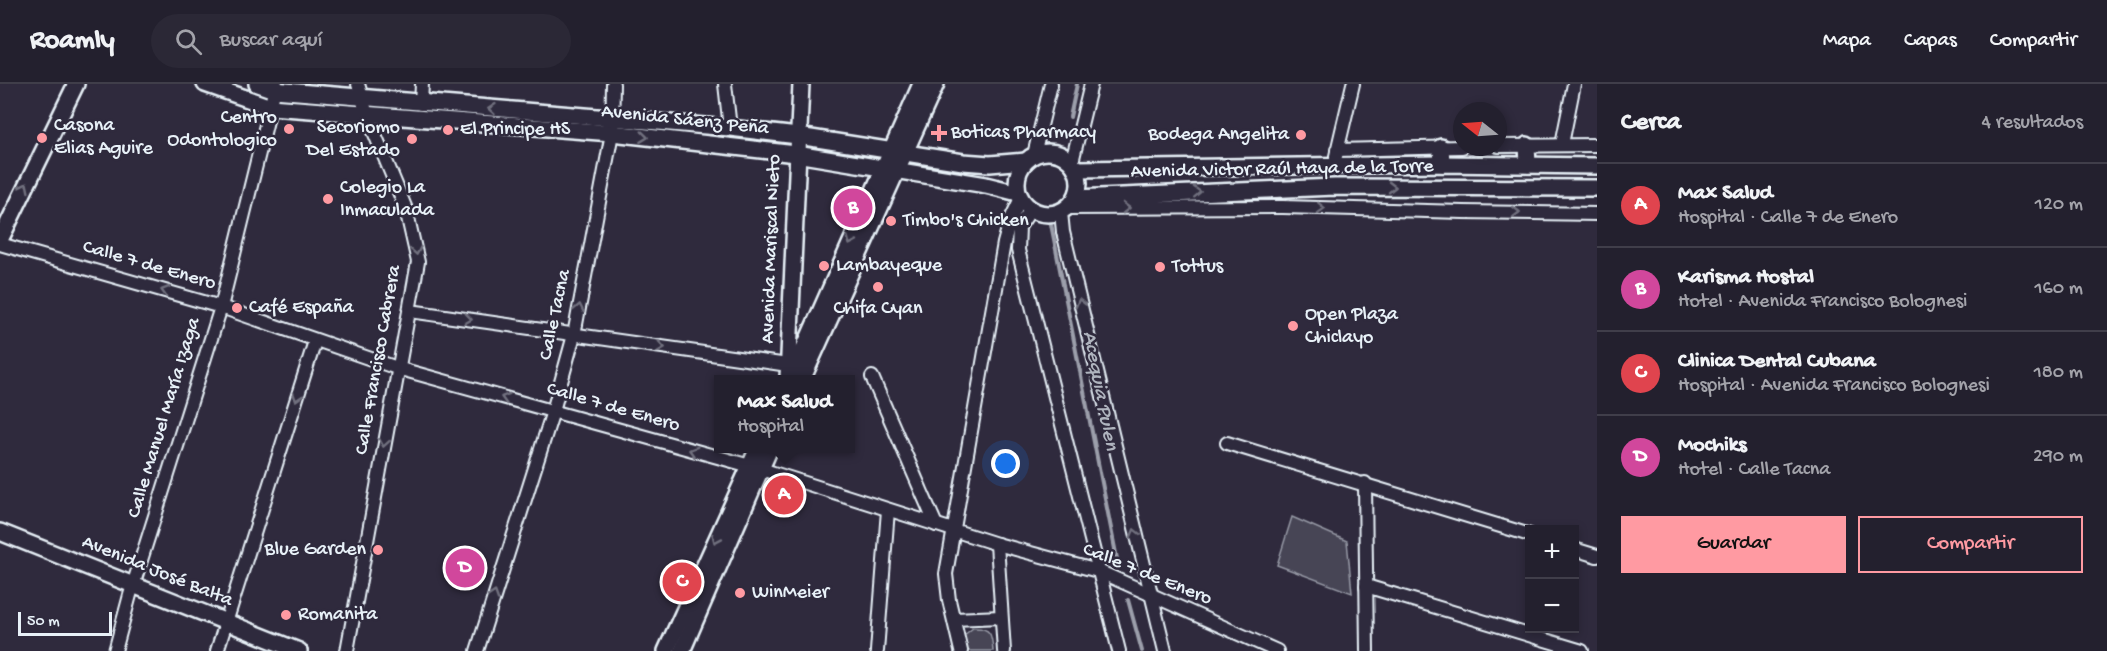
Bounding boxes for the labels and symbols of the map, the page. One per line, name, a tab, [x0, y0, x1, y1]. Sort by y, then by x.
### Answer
street label: Avenida Sáenz Peña	[600, 101, 771, 141]
north arrow	[1453, 102, 1507, 156]
one-way arrow	[487, 103, 496, 116]
place label: Centro Odontologico	[167, 107, 277, 153]
place label: Casona Elias Aguire	[54, 115, 153, 161]
place label: Secoriomo Del Estado	[304, 117, 400, 163]
place label: El Principe HS	[460, 119, 571, 142]
marker: Centro Odontologico	[282, 122, 296, 136]
place label: Boticas Pharmacy	[950, 122, 1096, 145]
marker: El Principe HS	[441, 123, 455, 137]
place label: Bodega Angelita	[1147, 124, 1290, 147]
marker: Boticas Pharmacy	[932, 126, 946, 140]
marker: Bodega Angelita	[1294, 128, 1308, 142]
one-way arrow	[639, 130, 648, 142]
marker: Casona Elias Aguire	[35, 131, 49, 145]
marker: Secoriomo Del Estado	[405, 132, 419, 146]
street label: Avenida Mariscal Nieto	[757, 154, 787, 344]
street label: Avenida Victor Raúl Haya de la Torre	[1130, 156, 1434, 184]
place label: Colegio La Inmaculada	[340, 177, 435, 223]
one-way arrow	[1388, 181, 1397, 193]
one-way arrow	[18, 183, 30, 194]
pin: B	[834, 186, 872, 230]
one-way arrow	[1193, 186, 1202, 199]
marker: Colegio La Inmaculada	[321, 192, 335, 206]
one-way arrow	[1121, 202, 1130, 214]
one-way arrow	[1316, 202, 1325, 214]
one-way arrow	[1511, 206, 1520, 218]
place label: Timbo's Chicken	[902, 210, 1029, 233]
marker: Timbo's Chicken	[884, 214, 898, 228]
one-way arrow	[846, 235, 858, 246]
street label: Calle 7 de Enero	[80, 236, 218, 296]
one-way arrow	[409, 246, 422, 256]
place label: Lambayeque	[836, 255, 943, 278]
place label: Tottus	[1171, 256, 1224, 279]
marker: Lambayeque	[817, 259, 831, 273]
marker: Tottus	[1153, 260, 1167, 274]
street label: Calle Francisco Cabrera	[351, 262, 407, 457]
street label: Calle Tacna	[535, 267, 577, 362]
marker: Chifa Cyan	[871, 280, 885, 294]
one-way arrow	[160, 286, 171, 298]
place label: Café España	[249, 297, 354, 320]
place label: Chifa Cyan	[833, 298, 923, 321]
one-way arrow	[1074, 298, 1087, 308]
marker: Café España	[230, 301, 244, 315]
one-way arrow	[572, 303, 585, 313]
place label: Open Plaza Chiclayo	[1305, 304, 1399, 350]
one-way arrow	[463, 313, 472, 325]
street label: Calle Manuel María Izaga	[124, 314, 207, 521]
marker: Open Plaza Chiclayo	[1286, 319, 1300, 333]
water label: Acequia Pulen	[1075, 329, 1123, 454]
one-way arrow	[656, 340, 665, 352]
street label: Calle 7 de Enero	[544, 378, 682, 438]
one-way arrow	[292, 391, 304, 401]
one-way arrow	[500, 393, 511, 405]
one-way arrow	[378, 438, 391, 448]
one-way arrow	[688, 446, 699, 458]
your location	[991, 449, 1020, 478]
pin: A	[764, 472, 804, 518]
one-way arrow	[1129, 528, 1142, 538]
street label: Avenida José Balta	[78, 531, 237, 613]
one-way arrow	[712, 533, 724, 544]
place label: Blue Garden	[264, 539, 366, 562]
street label: Calle 7 de Enero	[1079, 539, 1215, 611]
marker: Blue Garden	[371, 543, 385, 557]
pin: D	[446, 546, 484, 590]
pin: C	[662, 560, 702, 604]
place label: WinMeier	[752, 582, 831, 605]
marker: WinMeier	[733, 586, 747, 600]
one-way arrow	[487, 590, 500, 601]
place label: Romanita	[298, 604, 378, 627]
marker: Romanita	[279, 608, 293, 622]
scale bar	[18, 609, 112, 636]

